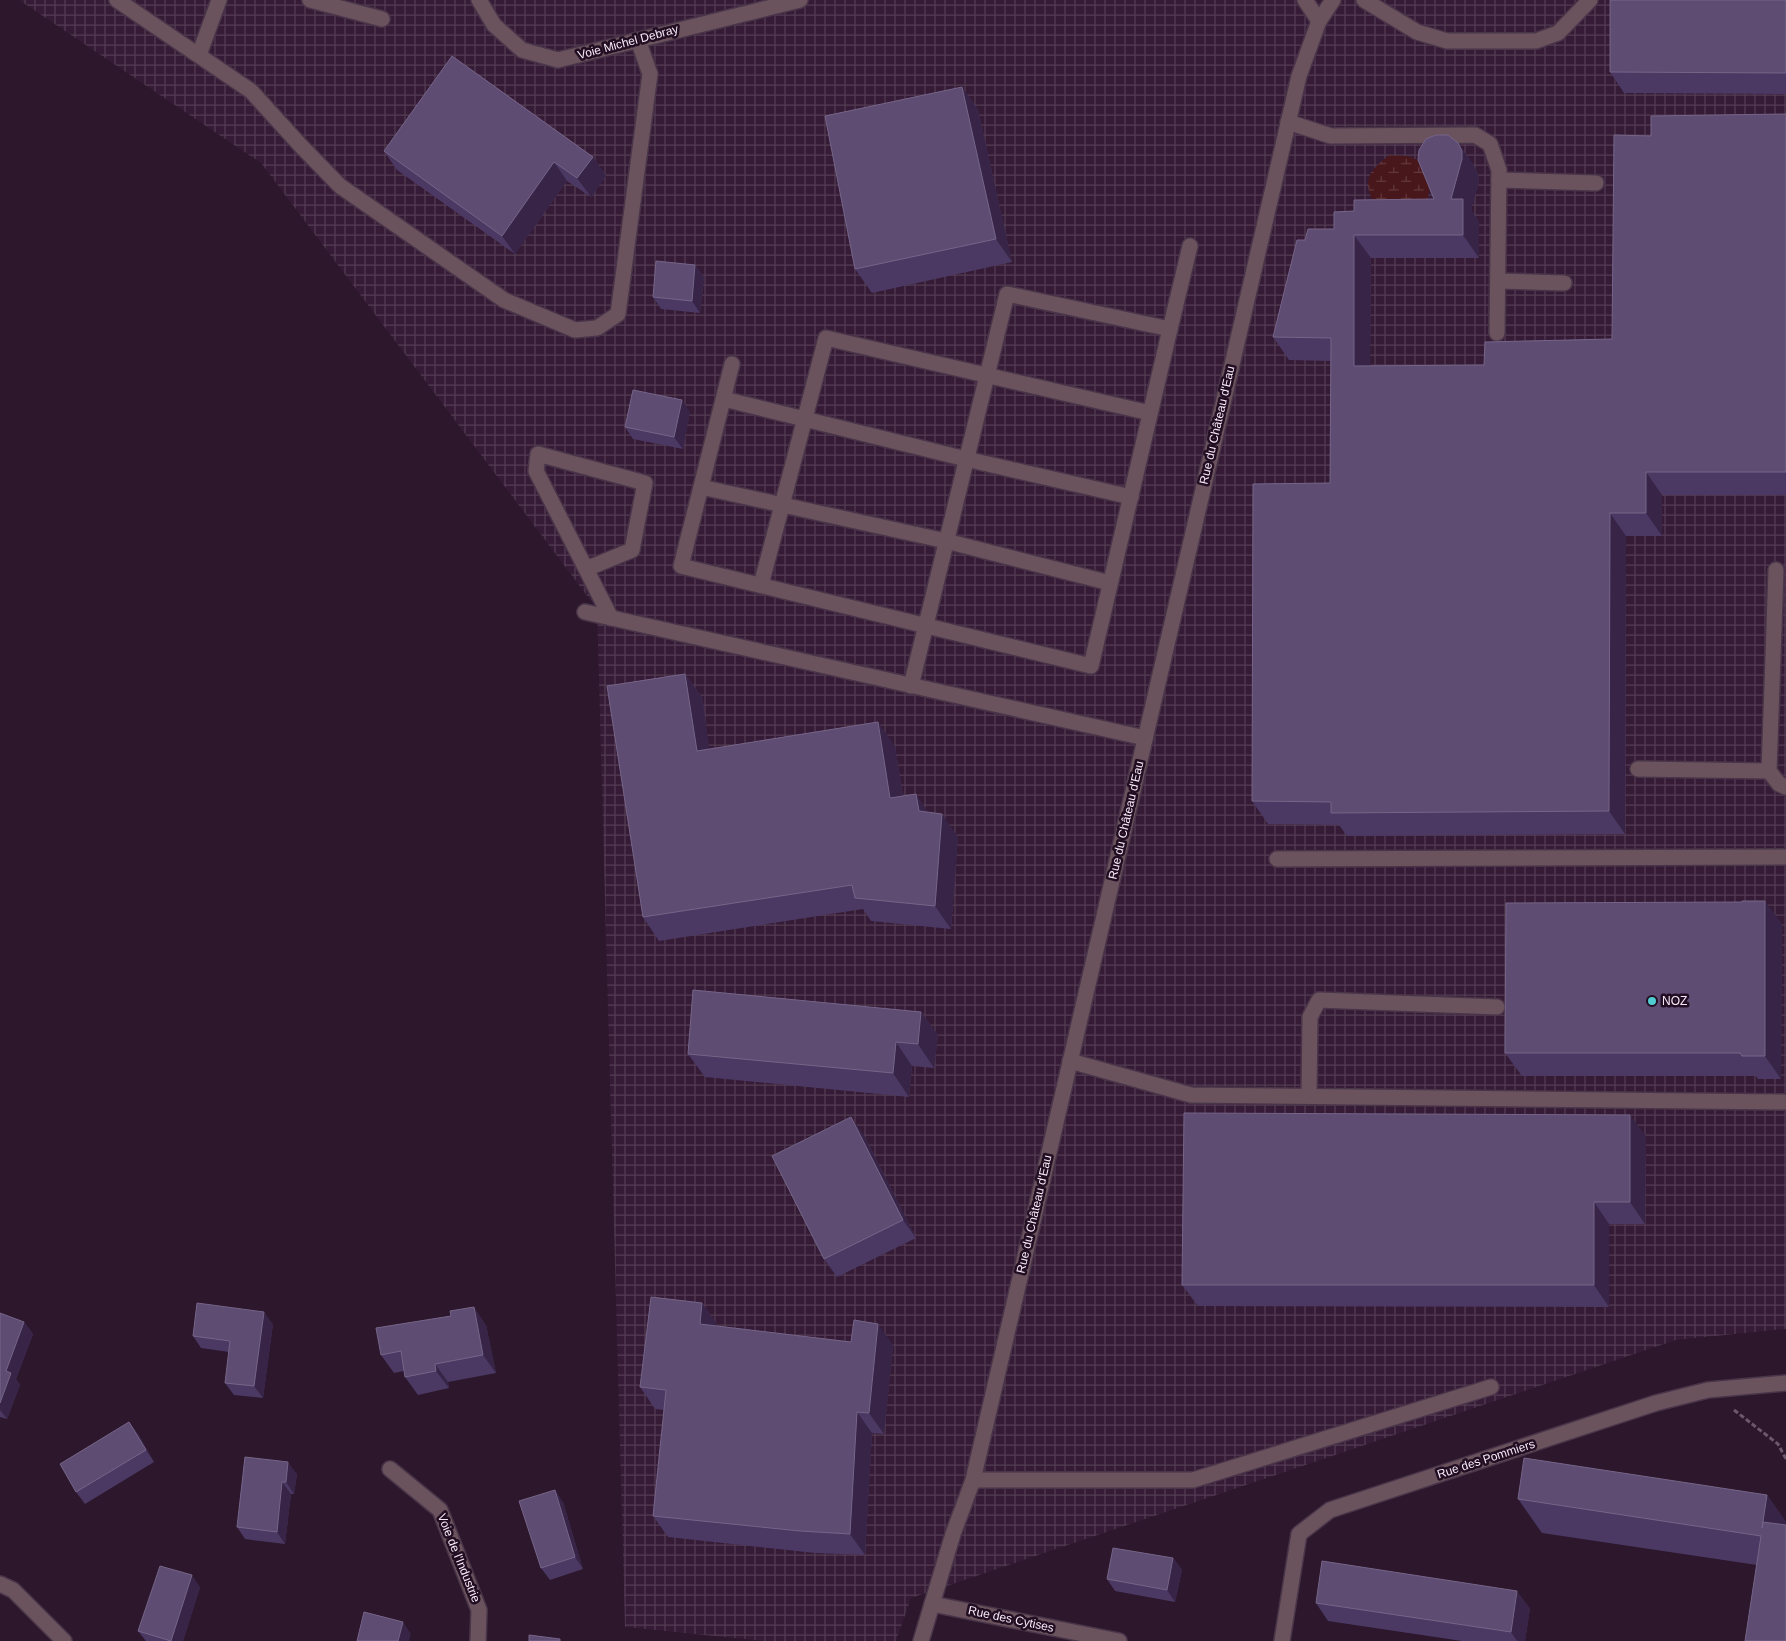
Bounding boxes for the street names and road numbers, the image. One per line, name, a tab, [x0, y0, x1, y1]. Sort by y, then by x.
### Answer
street label: Voie Michel Debray	[576, 22, 680, 62]
street label: Rue du Château d'Eau	[1197, 364, 1237, 486]
street label: Rue du Château d'Eau	[1106, 759, 1146, 881]
street label: Rue du Château d'Eau	[1014, 1153, 1054, 1275]
street label: Rue des Pommiers	[1435, 1437, 1537, 1481]
street label: Voie de l'Industrie	[435, 1512, 483, 1605]
street label: Rue des Cytises	[967, 1603, 1055, 1635]

